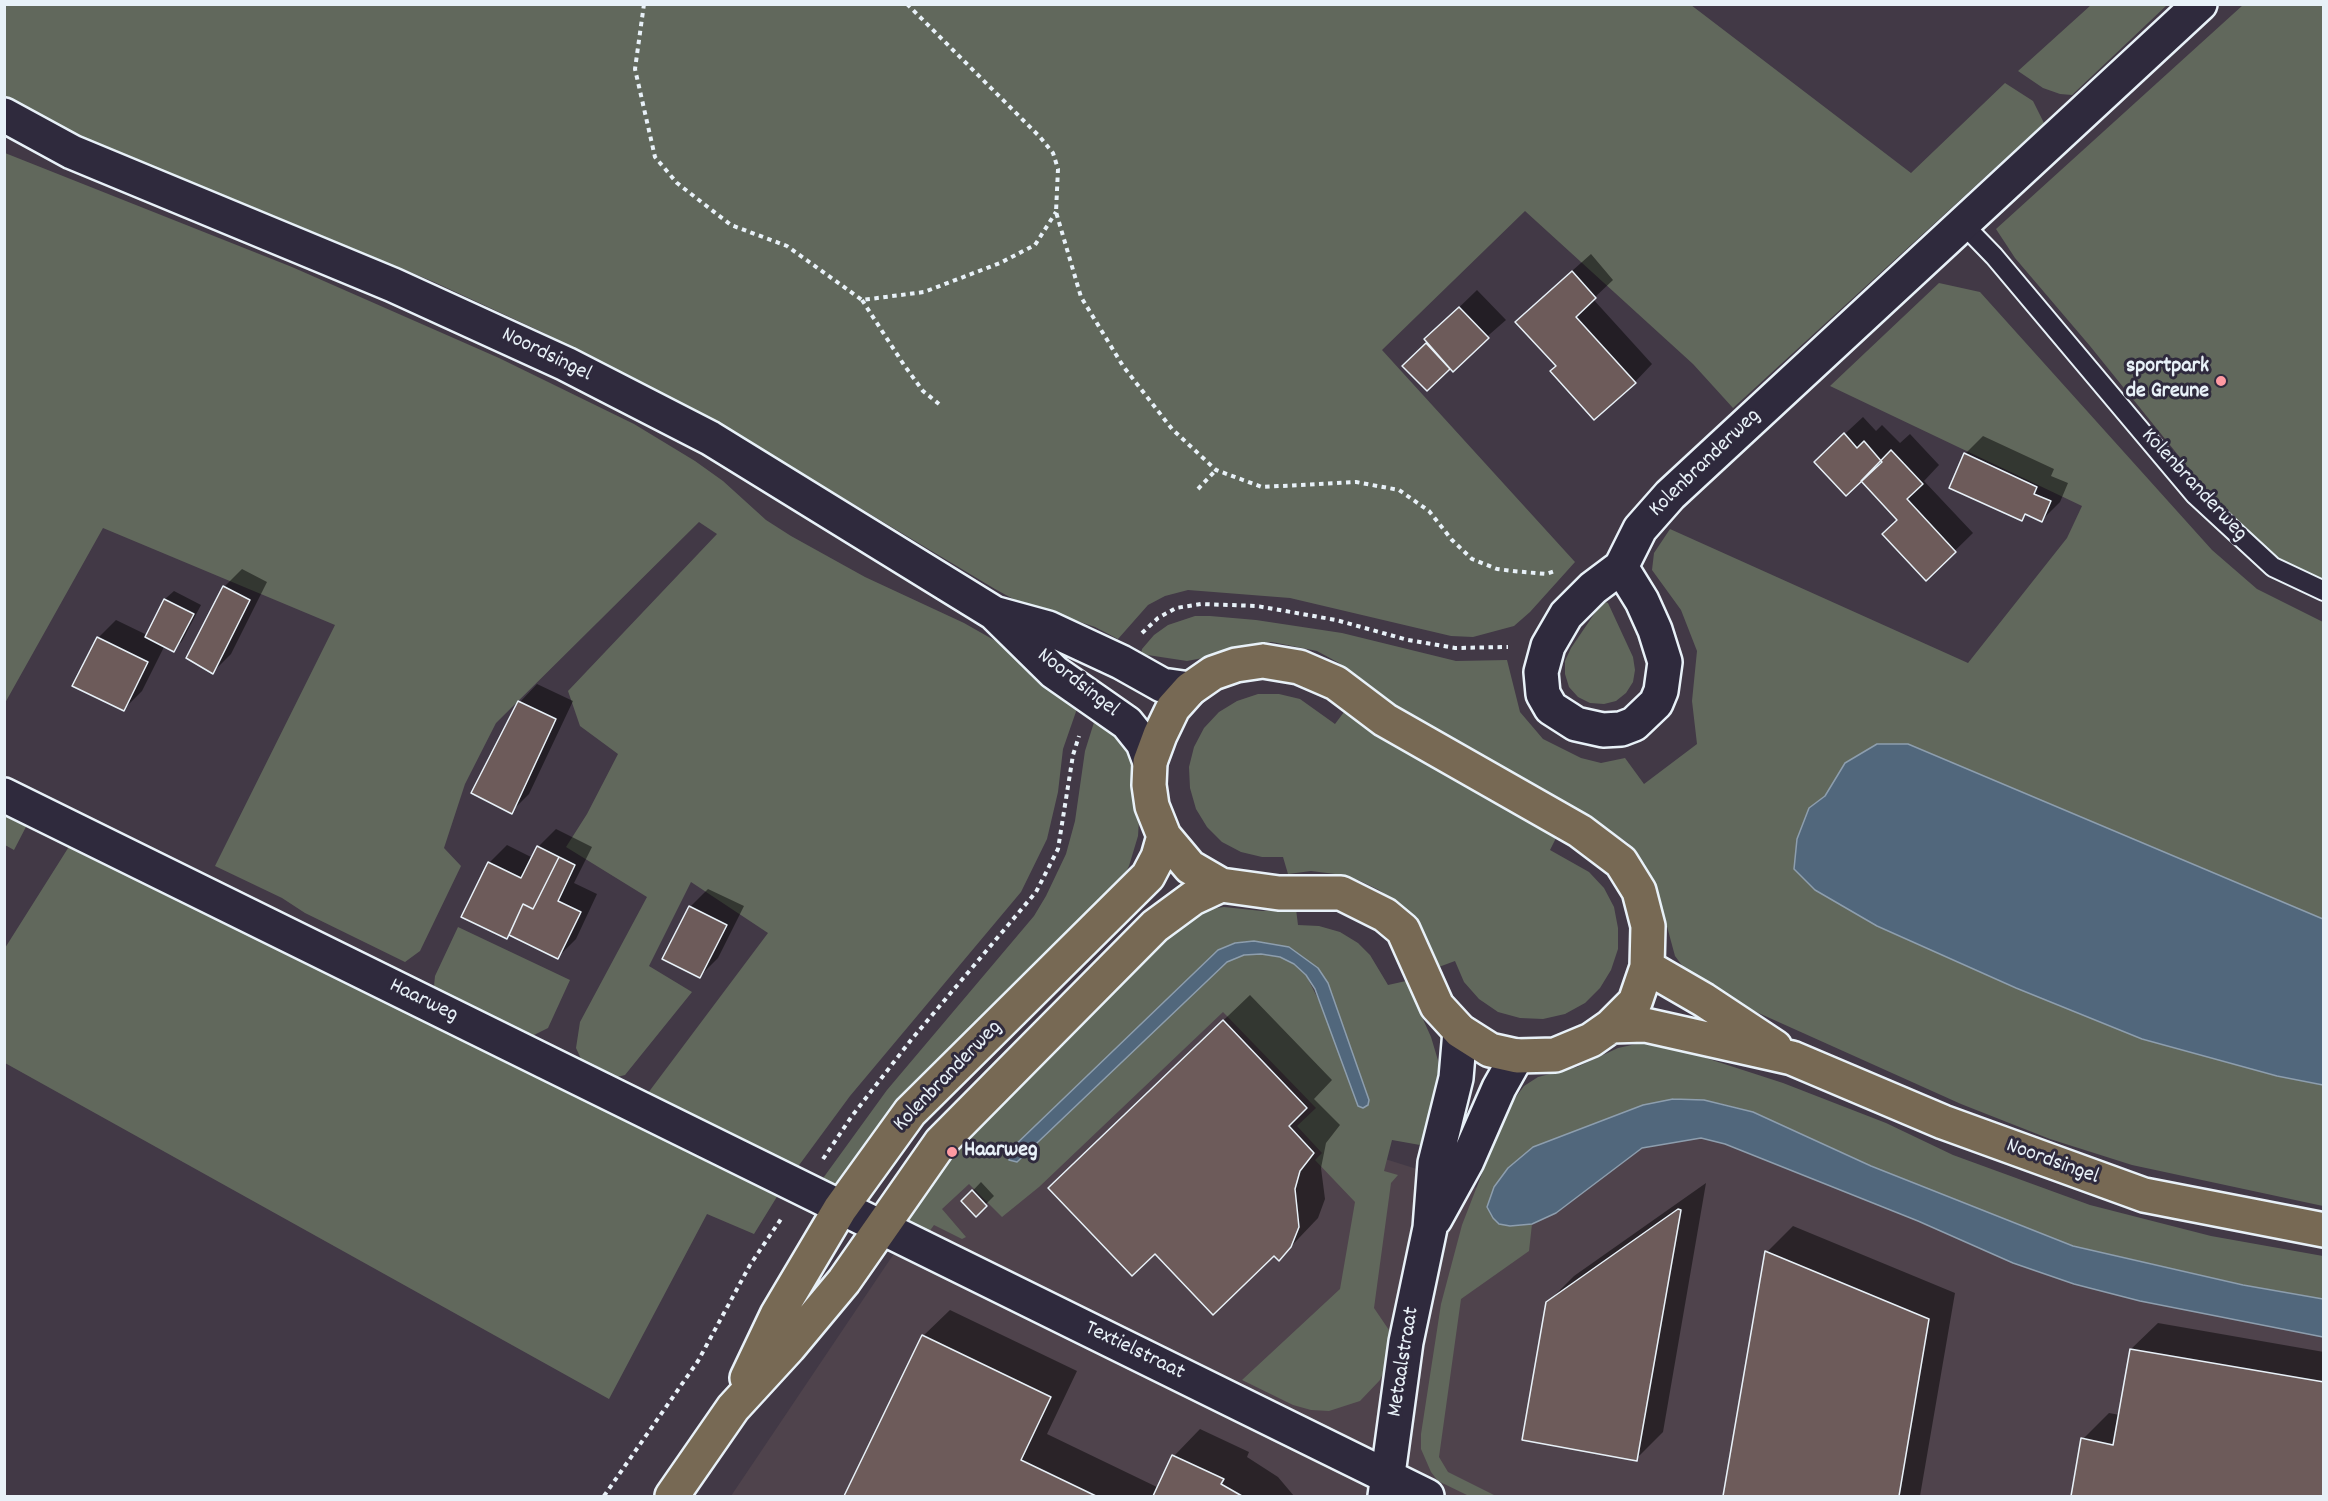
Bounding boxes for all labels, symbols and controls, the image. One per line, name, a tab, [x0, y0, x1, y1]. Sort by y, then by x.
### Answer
street label: Noordsingel	[497, 323, 595, 389]
place label: sportpark de Greune	[2126, 355, 2209, 406]
marker: sportpark de Greune	[2214, 374, 2228, 388]
street label: Kolenbranderweg	[1645, 404, 1767, 524]
street label: Kolenbranderweg	[2134, 424, 2252, 548]
street label: Noordsingel	[1031, 644, 1123, 724]
street label: Haarweg	[384, 974, 462, 1030]
street label: Kolenbranderweg	[889, 1016, 1009, 1138]
street label: Noordsingel	[2002, 1134, 2102, 1192]
place label: Haarweg	[964, 1139, 1038, 1165]
marker: Haarweg	[945, 1145, 959, 1159]
street label: Metaalstraat	[1383, 1305, 1427, 1419]
street label: Textielstraat	[1080, 1316, 1188, 1388]

